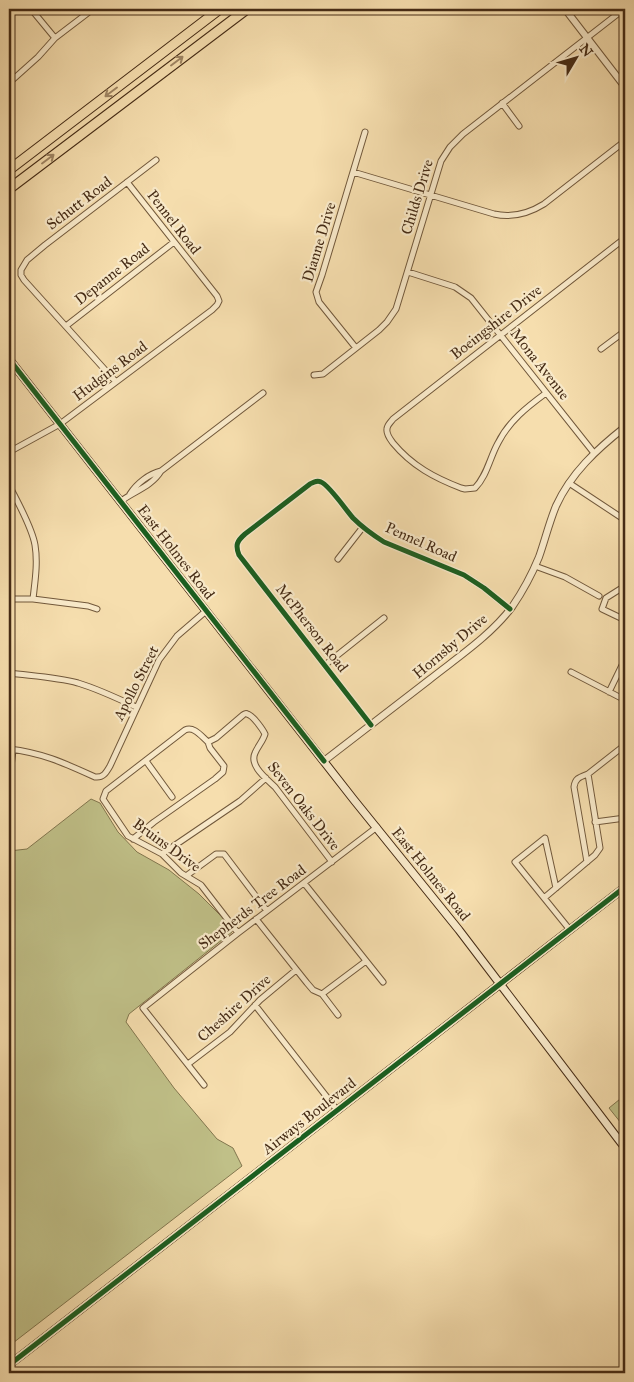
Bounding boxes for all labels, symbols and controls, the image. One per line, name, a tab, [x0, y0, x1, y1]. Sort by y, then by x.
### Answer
north arrow	[552, 32, 602, 82]
text: N	[575, 40, 596, 60]
one-way arrow	[170, 56, 183, 67]
one-way arrow	[105, 86, 118, 97]
one-way arrow	[41, 154, 54, 165]
street label: Childs Drive	[397, 157, 437, 237]
street label: Schutt Road	[43, 172, 116, 233]
street label: Pennel Road	[143, 186, 205, 258]
street label: Dianne Drive	[298, 200, 340, 284]
street label: Depanne Road	[71, 239, 153, 309]
street label: Boeingshire Drive	[447, 281, 545, 363]
street label: Mona Avenue	[507, 325, 573, 403]
street label: Hudgins Road	[69, 337, 151, 405]
street label: East Holmes Road	[134, 501, 219, 603]
street label: Pennel Road	[383, 518, 460, 566]
street label: McPherson Road	[272, 580, 352, 676]
street label: Hornsby Drive	[409, 610, 491, 682]
street label: Apollo Street	[109, 642, 163, 724]
street label: Seven Oaks Drive	[264, 758, 344, 854]
street label: Bruins Drive	[130, 814, 204, 876]
street label: East Holmes Road	[388, 824, 474, 925]
street label: Shepherds Tree Road	[195, 860, 310, 953]
street label: Cheshire Drive	[194, 970, 274, 1046]
street label: Airways Boulevard	[258, 1074, 360, 1159]

